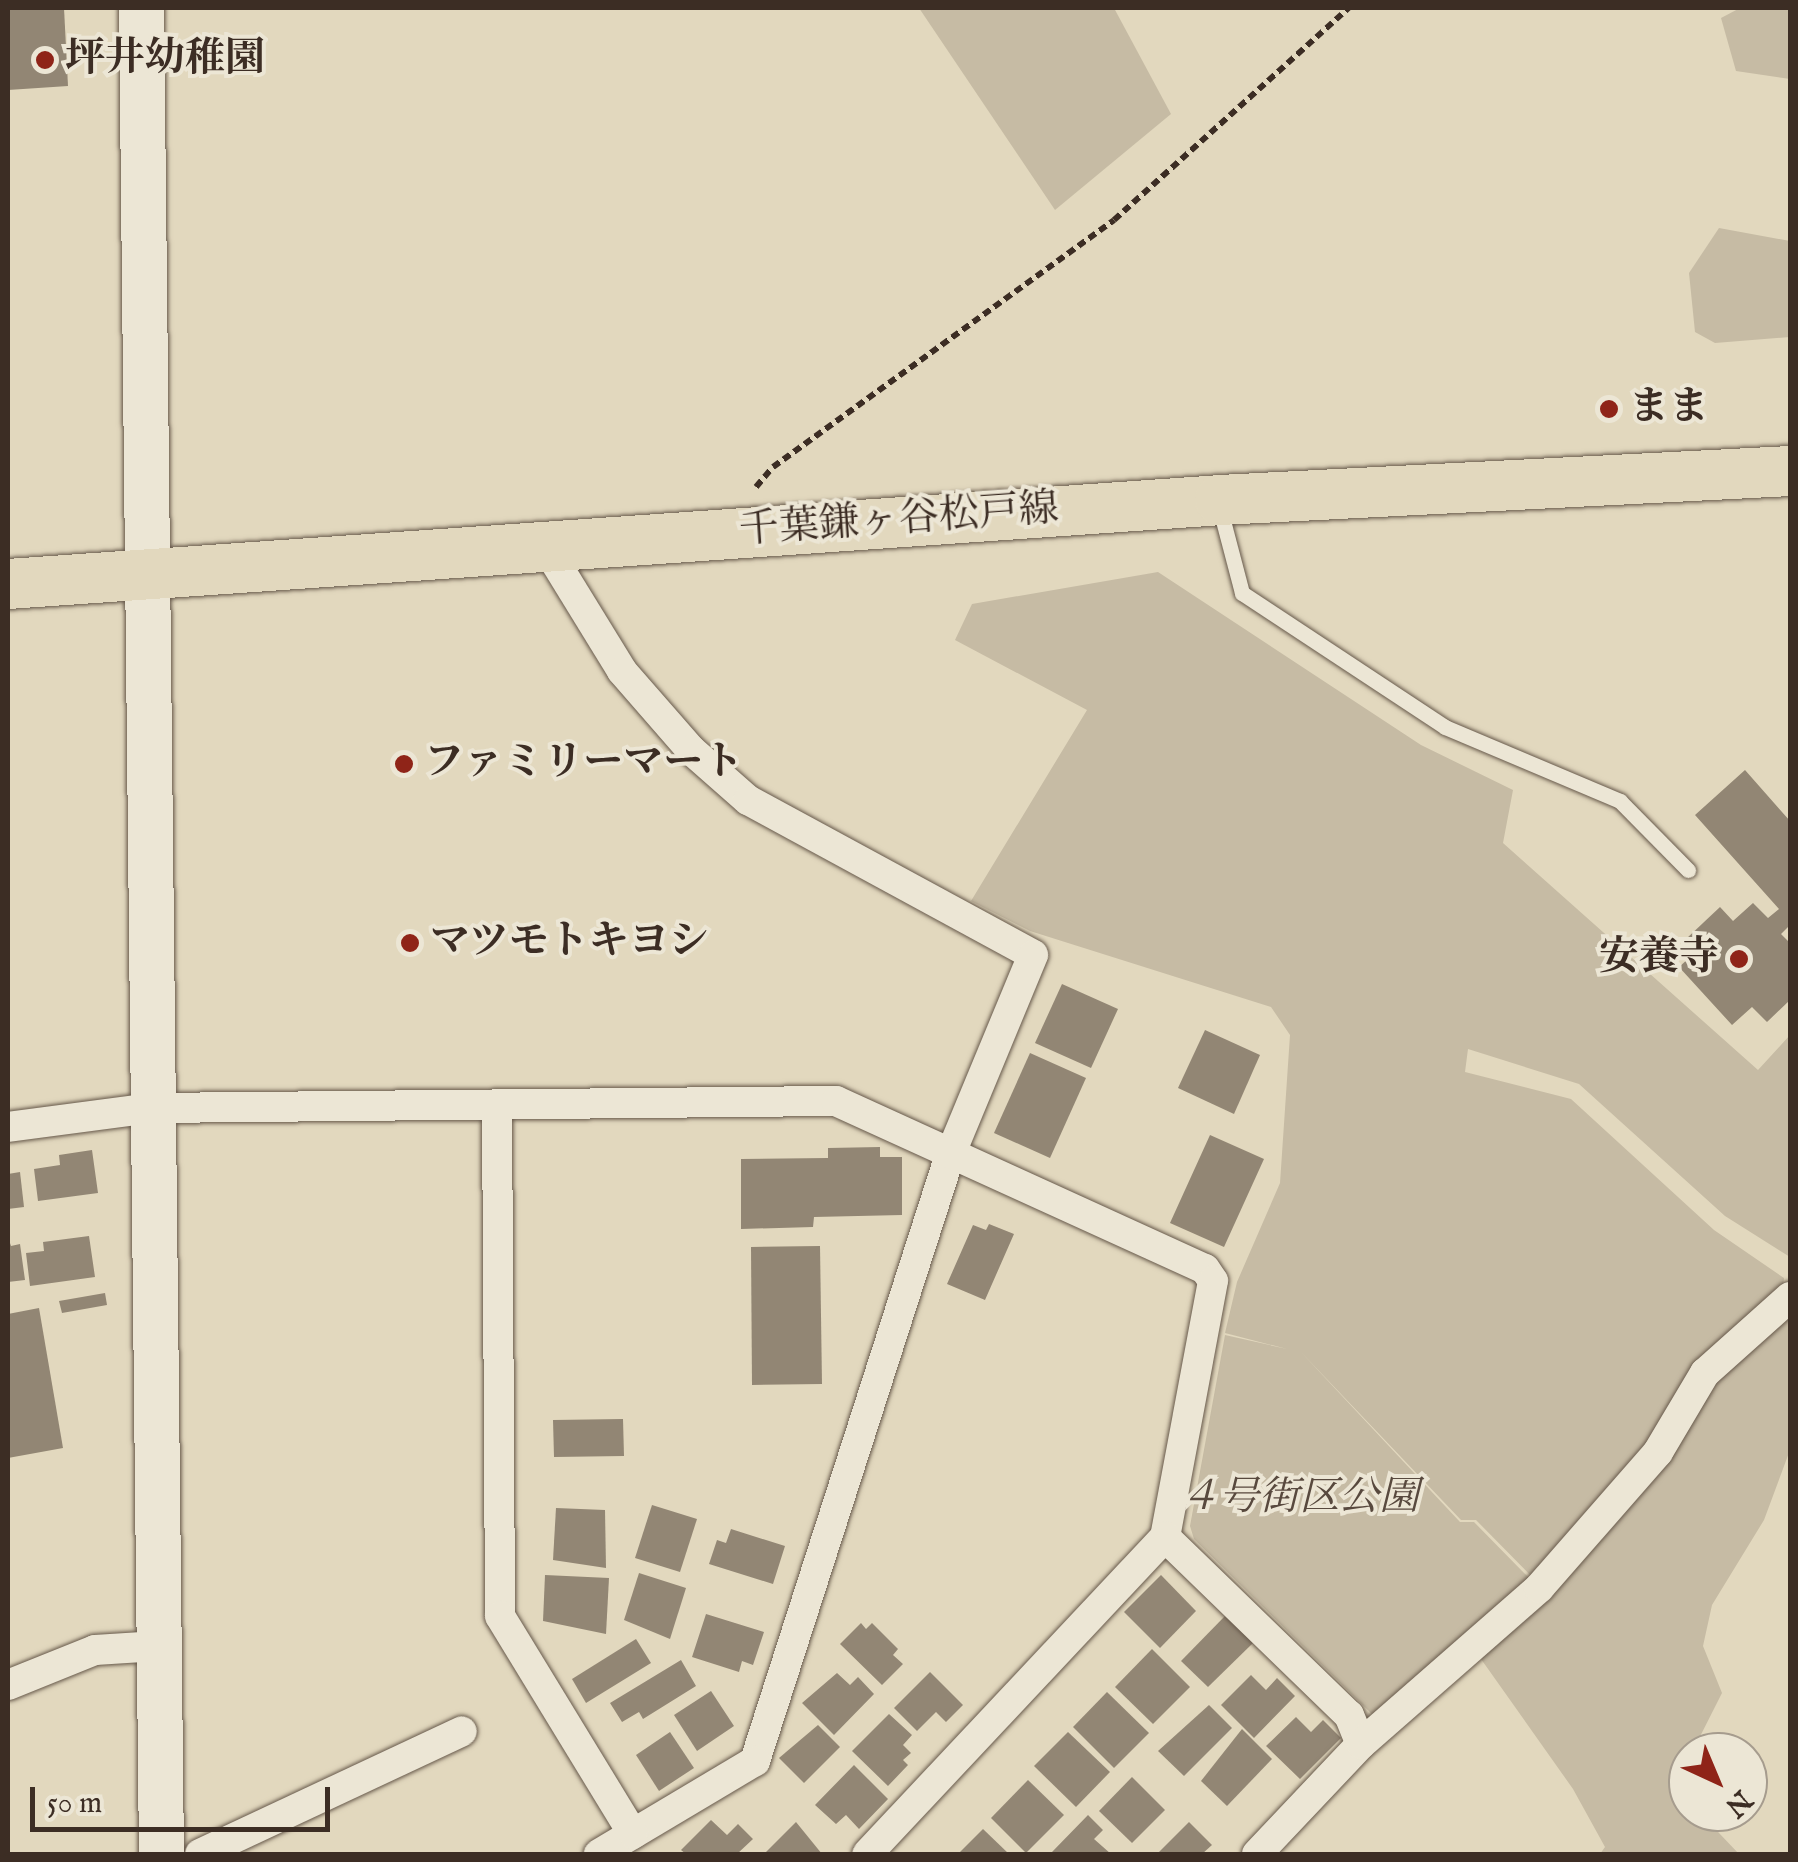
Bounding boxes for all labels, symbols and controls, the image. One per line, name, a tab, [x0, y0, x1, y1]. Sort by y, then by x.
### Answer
place label: 坪井幼稚園	[65, 36, 265, 84]
marker: 坪井幼稚園	[34, 49, 56, 71]
place label: まま	[1629, 385, 1709, 433]
marker: まま	[1598, 398, 1620, 420]
street label: 千葉鎌ヶ谷松戸線	[738, 486, 1060, 556]
place label: ファミリーマート	[424, 740, 744, 788]
marker: ファミリーマート	[393, 753, 415, 775]
place label: マツモトキヨシ	[430, 919, 710, 967]
marker: マツモトキヨシ	[399, 932, 421, 954]
place label: 安養寺	[1599, 935, 1719, 983]
marker: 安養寺	[1728, 948, 1750, 970]
park label: ４号街区公園	[1179, 1475, 1419, 1523]
north arrow	[1668, 1732, 1768, 1832]
scale bar	[35, 1767, 335, 1829]
text: N	[1717, 1781, 1759, 1824]
text: 50 m	[47, 1785, 102, 1823]

